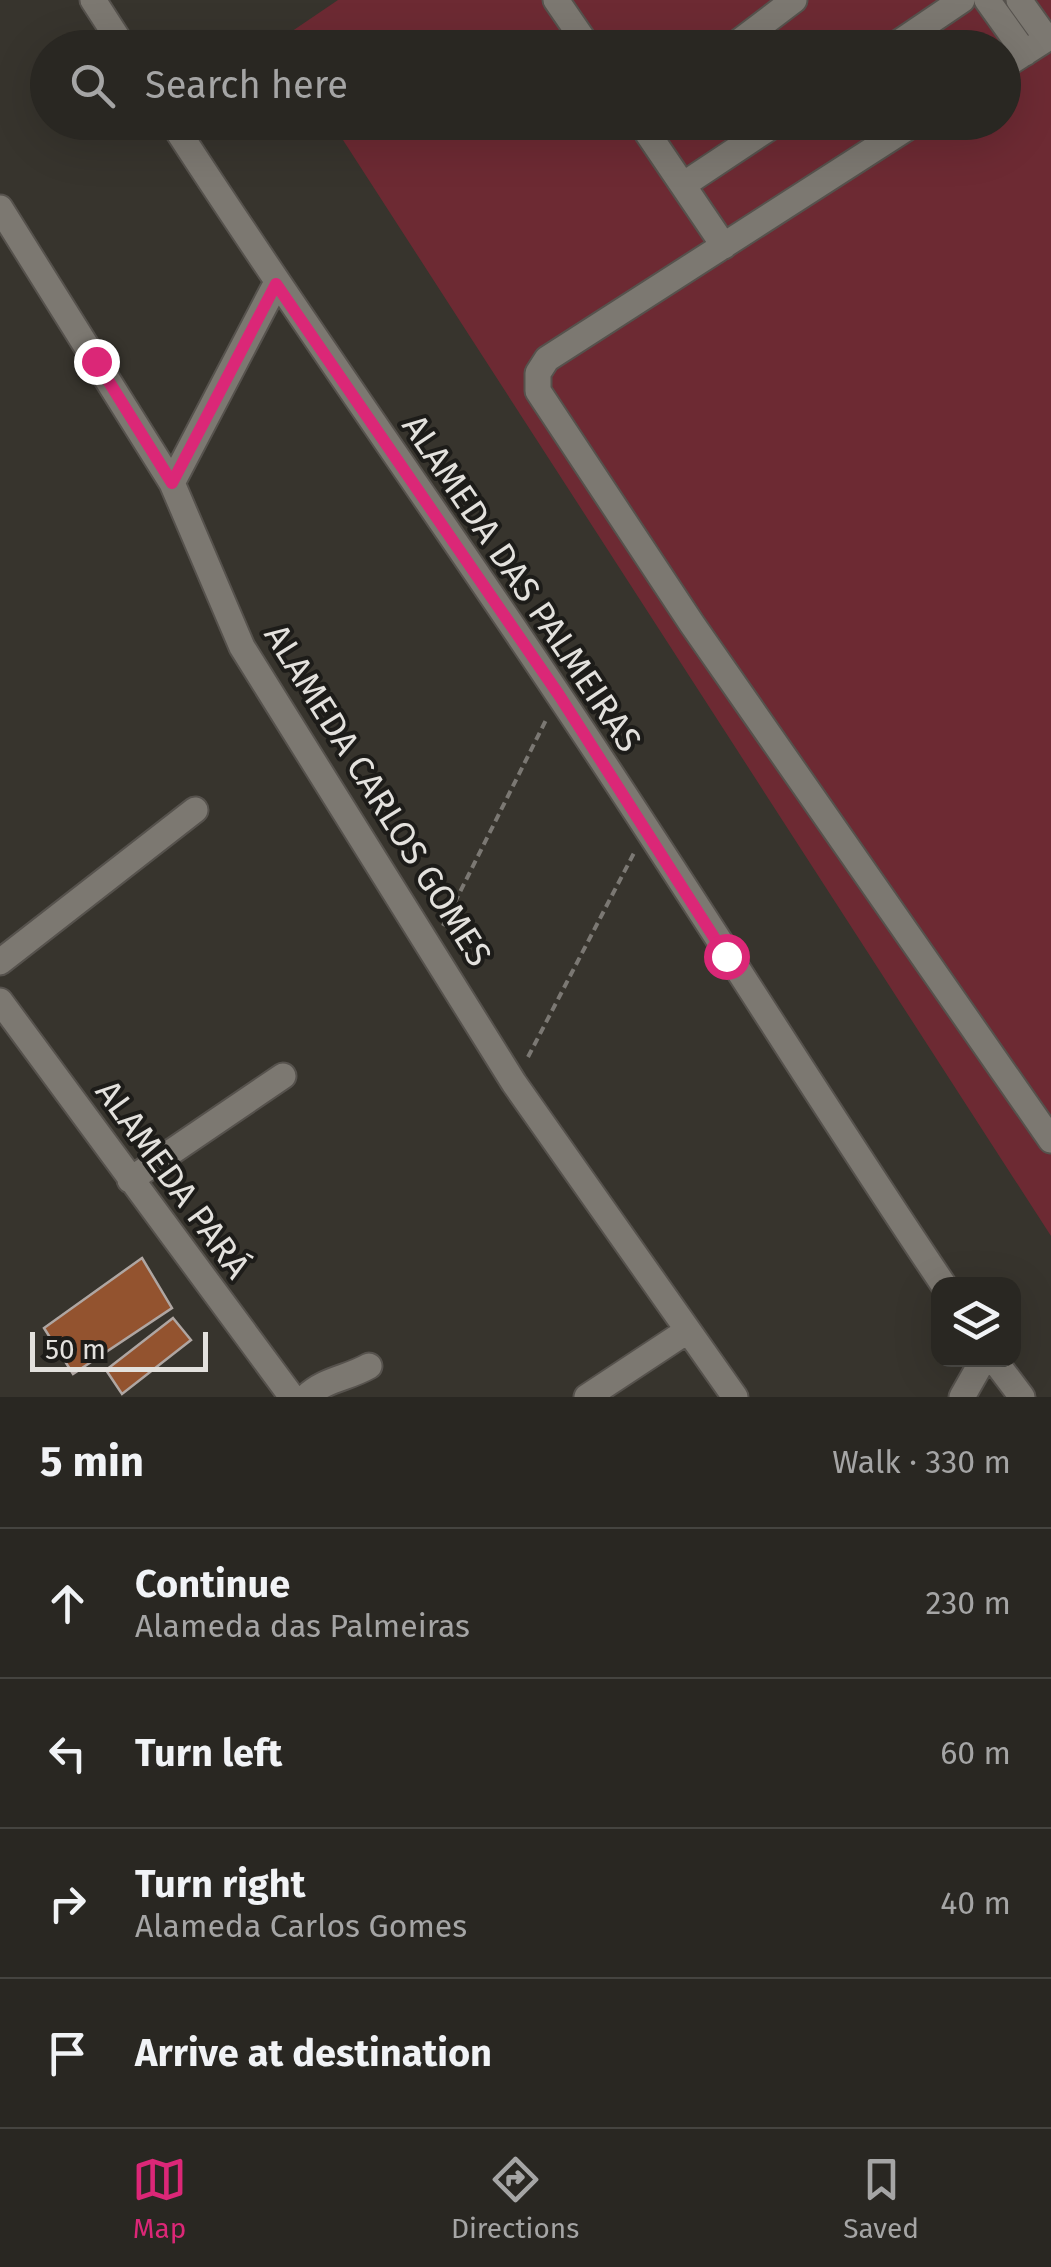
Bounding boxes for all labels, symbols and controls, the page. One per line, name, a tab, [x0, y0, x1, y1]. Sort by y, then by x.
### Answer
search box	[30, 30, 1021, 140]
icon: search	[65, 58, 120, 113]
text: Search here	[145, 62, 348, 108]
route end	[74, 339, 120, 385]
street label: ALAMEDA DAS PALMEIRAS	[393, 406, 651, 760]
street label: ALAMEDA CARLOS GOMES	[256, 616, 500, 974]
route start	[704, 934, 750, 980]
street label: ALAMEDA PARÁ	[87, 1072, 259, 1286]
map controls	[931, 1277, 1021, 1367]
button: layers	[931, 1277, 1021, 1367]
scale bar	[30, 1327, 208, 1372]
text: 50 m	[45, 1333, 106, 1366]
text: 5 min	[40, 1437, 144, 1487]
text: Walk · 330 m	[832, 1443, 1011, 1481]
text: Continue	[135, 1561, 290, 1607]
icon: ahead	[40, 1576, 95, 1631]
text: 230 m	[926, 1584, 1011, 1622]
text: Alameda das Palmeiras	[135, 1607, 470, 1645]
icon: left	[40, 1726, 95, 1781]
text: Turn left	[135, 1730, 282, 1776]
text: 60 m	[940, 1734, 1011, 1772]
text: Turn right	[135, 1861, 305, 1907]
icon: right	[40, 1876, 95, 1931]
text: 40 m	[940, 1884, 1011, 1922]
text: Alameda Carlos Gomes	[135, 1907, 467, 1945]
icon: arrive	[40, 2026, 95, 2081]
text: Arrive at destination	[135, 2030, 492, 2076]
tab: Map	[132, 2152, 187, 2245]
tab: Directions	[451, 2152, 579, 2245]
tab: Saved	[843, 2152, 919, 2245]

